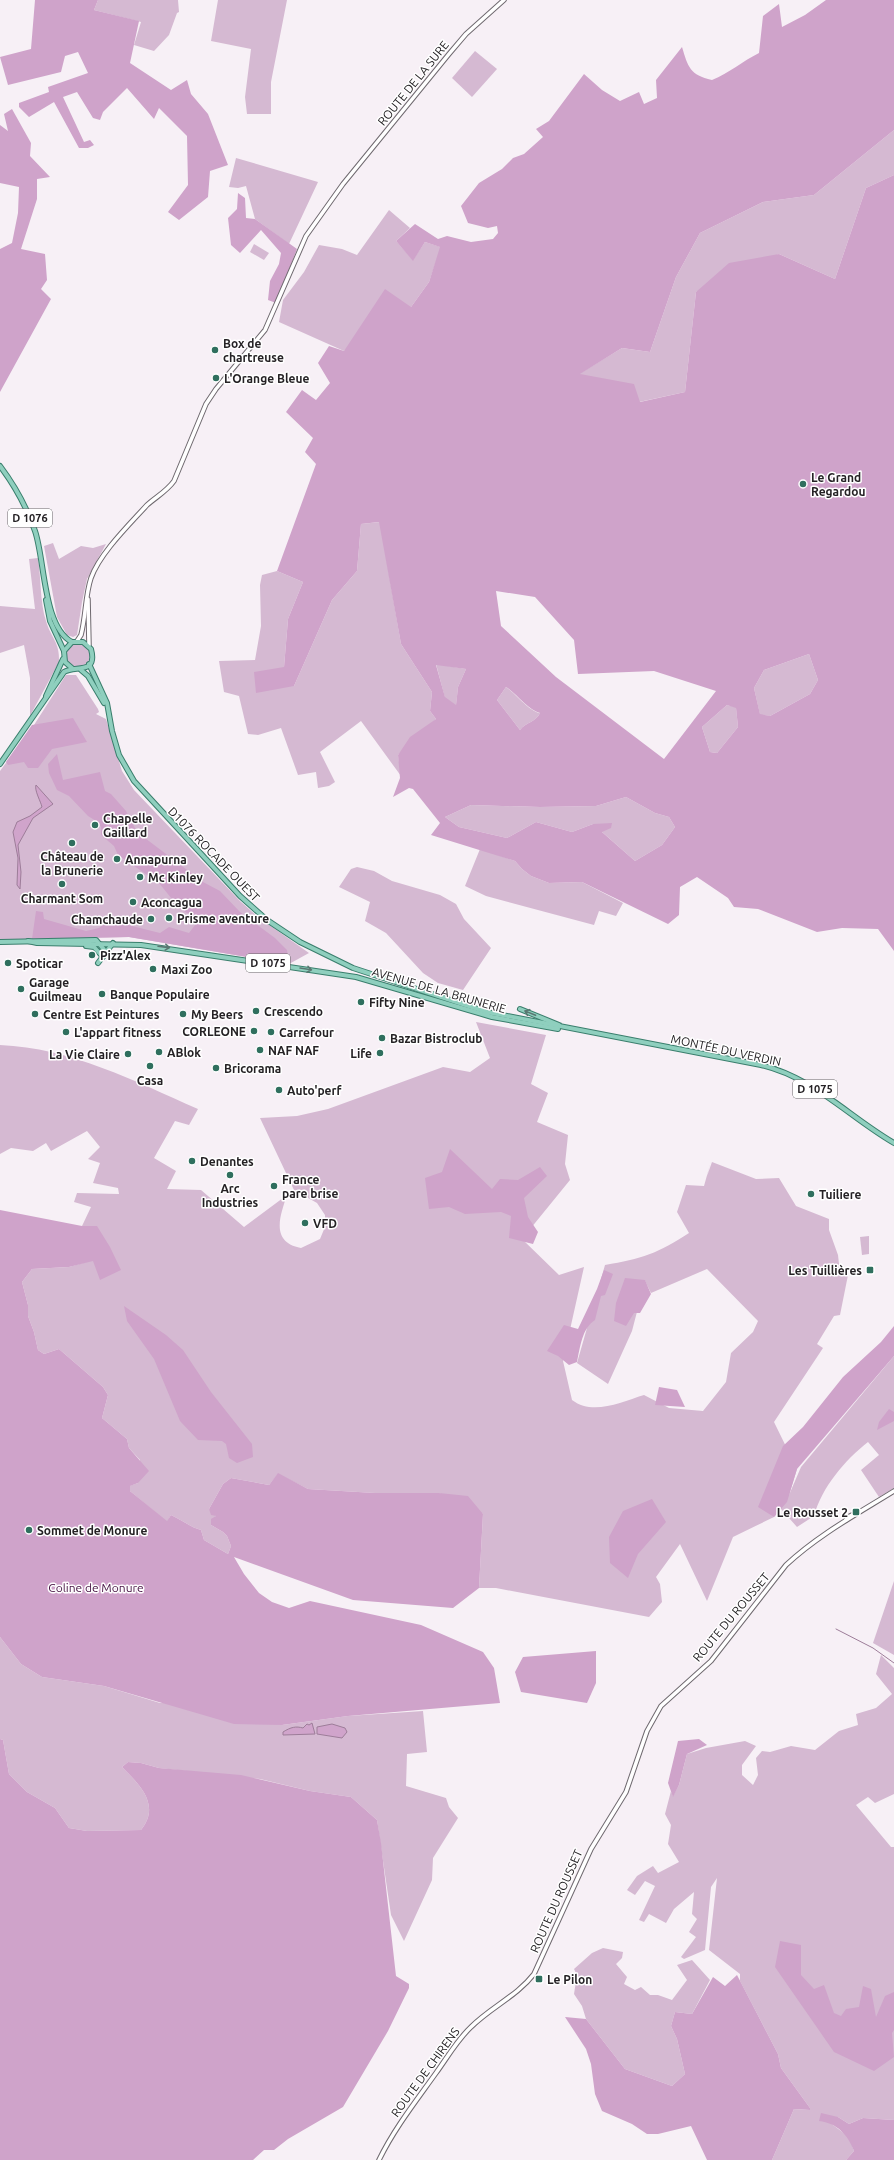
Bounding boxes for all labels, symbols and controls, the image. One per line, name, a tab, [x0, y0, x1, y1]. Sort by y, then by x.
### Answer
street label: ROUTE DE LA SURE	[375, 38, 451, 128]
place label: Box de chartreuse	[223, 337, 284, 364]
marker: Box de chartreuse	[210, 345, 220, 355]
place label: L'Orange Bleue	[224, 372, 309, 385]
marker: L'Orange Bleue	[211, 373, 221, 383]
place label: Le Grand Regardou	[811, 471, 865, 498]
marker: Le Grand Regardou	[798, 479, 808, 489]
road number: D 1076	[8, 509, 52, 527]
street label: D1076 ROCADE OUEST	[166, 804, 263, 904]
place label: Chapelle Gaillard	[103, 812, 153, 839]
marker: Chapelle Gaillard	[90, 820, 100, 830]
marker: Château de la Brunerie	[67, 838, 77, 848]
place label: Château de la Brunerie	[40, 850, 104, 877]
place label: Annapurna	[125, 853, 187, 866]
marker: Annapurna	[112, 854, 122, 864]
place label: Mc Kinley	[148, 871, 203, 884]
marker: Mc Kinley	[135, 872, 145, 882]
marker: Charmant Som	[57, 879, 67, 889]
place label: Charmant Som	[21, 892, 103, 905]
place label: Aconcagua	[141, 896, 202, 909]
marker: Aconcagua	[128, 897, 138, 907]
place label: Prisme aventure	[177, 912, 269, 925]
place label: Chamchaude	[71, 913, 143, 926]
marker: Prisme aventure	[164, 913, 174, 923]
marker: Chamchaude	[146, 914, 156, 924]
one-way arrow	[157, 943, 170, 951]
place label: Pizz'Alex	[100, 949, 151, 962]
marker: Pizz'Alex	[87, 950, 97, 960]
road number: D 1075	[246, 954, 290, 972]
place label: Spoticar	[16, 957, 63, 970]
marker: Spoticar	[3, 958, 13, 968]
place label: Maxi Zoo	[161, 963, 212, 976]
marker: Maxi Zoo	[148, 964, 158, 974]
one-way arrow	[299, 965, 312, 973]
street label: AVENUE DE LA BRUNERIE	[371, 965, 508, 1015]
place label: Garage Guilmeau	[29, 976, 82, 1003]
marker: Garage Guilmeau	[16, 984, 26, 994]
place label: Banque Populaire	[110, 988, 210, 1001]
marker: Banque Populaire	[97, 989, 107, 999]
place label: Fifty Nine	[369, 996, 425, 1009]
marker: Fifty Nine	[356, 997, 366, 1007]
place label: Crescendo	[264, 1005, 323, 1018]
marker: Crescendo	[251, 1006, 261, 1016]
place label: Centre Est Peintures	[43, 1008, 160, 1021]
place label: My Beers	[191, 1008, 244, 1021]
one-way arrow	[525, 1008, 537, 1016]
marker: Centre Est Peintures	[30, 1009, 40, 1019]
marker: My Beers	[178, 1009, 188, 1019]
place label: CORLEONE	[182, 1025, 246, 1038]
place label: L'appart fitness	[74, 1026, 162, 1039]
marker: CORLEONE	[249, 1026, 259, 1036]
place label: Carrefour	[279, 1026, 334, 1039]
marker: L'appart fitness	[61, 1027, 71, 1037]
marker: Carrefour	[266, 1027, 276, 1037]
place label: Bazar Bistroclub	[390, 1032, 482, 1045]
street label: MONTÉE DU VERDIN	[670, 1032, 782, 1068]
marker: Bazar Bistroclub	[377, 1033, 387, 1043]
place label: NAF NAF	[268, 1044, 319, 1057]
marker: NAF NAF	[255, 1045, 265, 1055]
place label: ABlok	[167, 1046, 201, 1059]
marker: ABlok	[154, 1047, 164, 1057]
place label: Life	[350, 1047, 372, 1060]
place label: La Vie Claire	[49, 1048, 120, 1061]
marker: Life	[375, 1048, 385, 1058]
marker: La Vie Claire	[123, 1049, 133, 1059]
marker: Casa	[145, 1061, 155, 1071]
place label: Bricorama	[224, 1062, 281, 1075]
marker: Bricorama	[211, 1063, 221, 1073]
place label: Casa	[137, 1074, 163, 1087]
road number: D 1075	[793, 1080, 837, 1098]
place label: Auto'perf	[287, 1084, 342, 1097]
marker: Auto'perf	[274, 1085, 284, 1095]
place label: Denantes	[200, 1155, 254, 1168]
marker: Denantes	[187, 1156, 197, 1166]
marker: Arc Industries	[225, 1170, 235, 1180]
place label: France pare brise	[282, 1173, 338, 1200]
marker: France pare brise	[269, 1181, 279, 1191]
place label: Arc Industries	[202, 1182, 259, 1209]
place label: Tuiliere	[819, 1188, 862, 1201]
marker: Tuiliere	[806, 1189, 816, 1199]
place label: VFD	[313, 1217, 337, 1230]
marker: VFD	[300, 1218, 310, 1228]
place label: Les Tuillières	[788, 1264, 862, 1277]
marker: Les Tuillières	[865, 1265, 875, 1275]
place label: Le Rousset 2	[777, 1506, 848, 1519]
marker: Le Rousset 2	[851, 1507, 861, 1517]
place label: Sommet de Monure	[37, 1524, 147, 1537]
marker: Sommet de Monure	[24, 1525, 34, 1535]
street label: ROUTE DU ROUSSET	[690, 1570, 772, 1664]
park label: Coline de Monure	[48, 1581, 144, 1594]
street label: ROUTE DU ROUSSET	[527, 1847, 585, 1955]
place label: Le Pilon	[547, 1973, 592, 1986]
marker: Le Pilon	[534, 1974, 544, 1984]
street label: ROUTE DE CHIRENS	[388, 2025, 462, 2119]

